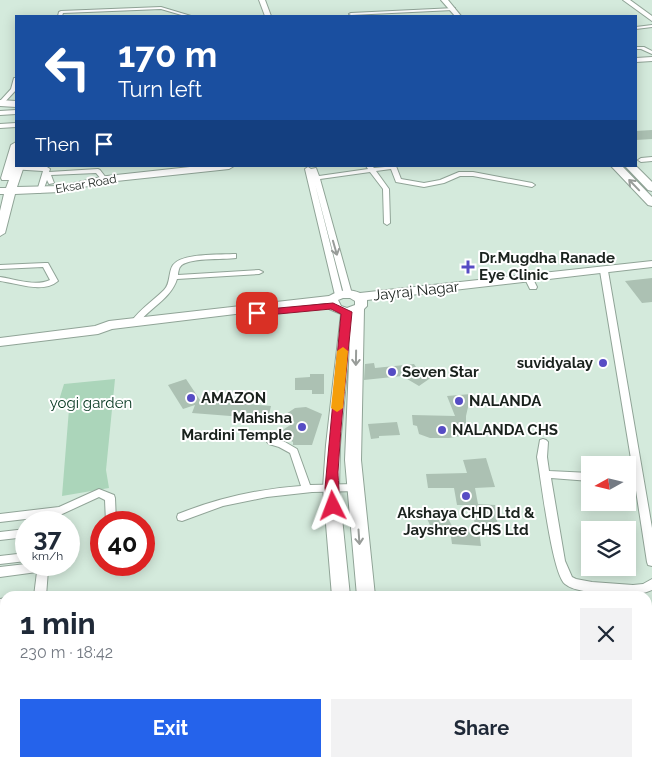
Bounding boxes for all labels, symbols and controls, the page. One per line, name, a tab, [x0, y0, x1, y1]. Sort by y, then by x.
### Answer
text: 170 m	[118, 34, 217, 75]
icon: left	[35, 35, 100, 100]
text: Turn left	[118, 76, 202, 102]
icon: arrive	[90, 130, 118, 158]
text: Then	[35, 133, 80, 155]
street label: Eksar Road	[54, 172, 118, 196]
one-way arrow	[628, 179, 640, 191]
one-way arrow	[331, 239, 341, 255]
place label: Dr.Mugdha Ranade Eye Clinic	[479, 249, 615, 284]
marker: Dr.Mugdha Ranade Eye Clinic	[461, 260, 475, 274]
street label: Jayraj Nagar	[372, 277, 461, 304]
pin	[236, 292, 278, 334]
icon: arrive	[243, 299, 271, 327]
one-way arrow	[352, 349, 361, 365]
place label: suvidyalay	[517, 354, 594, 372]
marker: suvidyalay	[597, 357, 609, 369]
place label: Seven Star	[402, 363, 479, 381]
marker: Seven Star	[386, 366, 398, 378]
place label: AMAZON	[201, 389, 266, 407]
marker: AMAZON	[185, 392, 197, 404]
place label: NALANDA	[469, 392, 542, 410]
park label: yogi garden	[50, 394, 132, 412]
marker: NALANDA	[453, 395, 465, 407]
place label: Mahisha Mardini Temple	[181, 409, 292, 444]
marker: Mahisha Mardini Temple	[296, 421, 308, 433]
place label: NALANDA CHS	[452, 421, 558, 439]
marker: NALANDA CHS	[436, 424, 448, 436]
north arrow	[581, 456, 636, 511]
map controls	[581, 456, 636, 576]
position arrow	[306, 479, 358, 531]
marker: Akshaya CHD Ltd & Jayshree CHS Ltd	[460, 490, 472, 502]
place label: Akshaya CHD Ltd & Jayshree CHS Ltd	[397, 504, 535, 539]
speed limit sign: 40	[90, 511, 155, 576]
button: layers	[581, 521, 636, 576]
text: 37	[34, 522, 61, 552]
one-way arrow	[355, 529, 364, 545]
text: km/h	[32, 549, 63, 563]
text: 1 min	[20, 606, 96, 641]
button: close	[580, 608, 632, 660]
text: 230 m · 18:42	[20, 643, 113, 662]
button: Exit	[20, 699, 321, 757]
button: Share	[331, 699, 632, 757]

